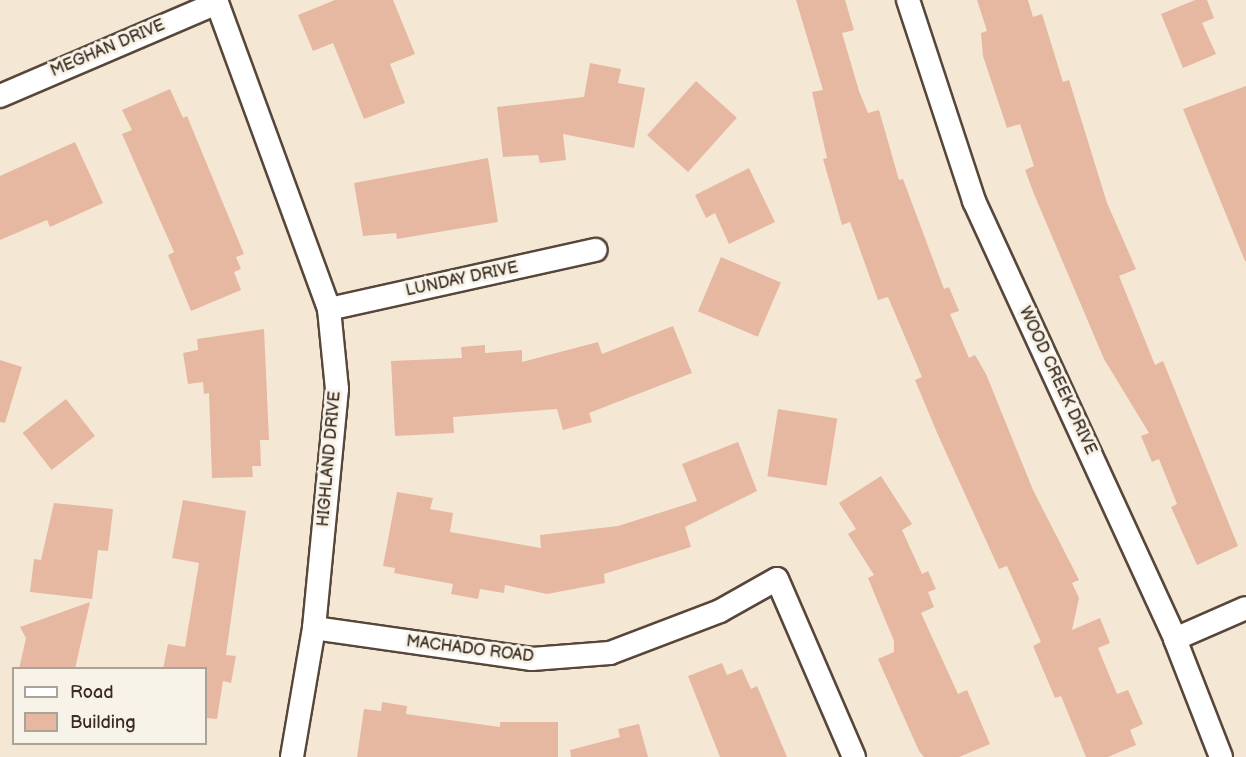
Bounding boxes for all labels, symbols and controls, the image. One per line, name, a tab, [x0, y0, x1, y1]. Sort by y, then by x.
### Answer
street label: MEGHAN DRIVE	[48, 16, 168, 82]
street label: LUNDAY DRIVE	[404, 259, 520, 301]
street label: WOOD CREEK DRIVE	[1014, 304, 1100, 458]
street label: HIGHLAND DRIVE	[315, 391, 345, 527]
street label: MACHADO ROAD	[405, 633, 535, 667]
legend	[12, 667, 207, 745]
text: Road	[70, 682, 114, 703]
text: Building	[70, 712, 136, 733]

